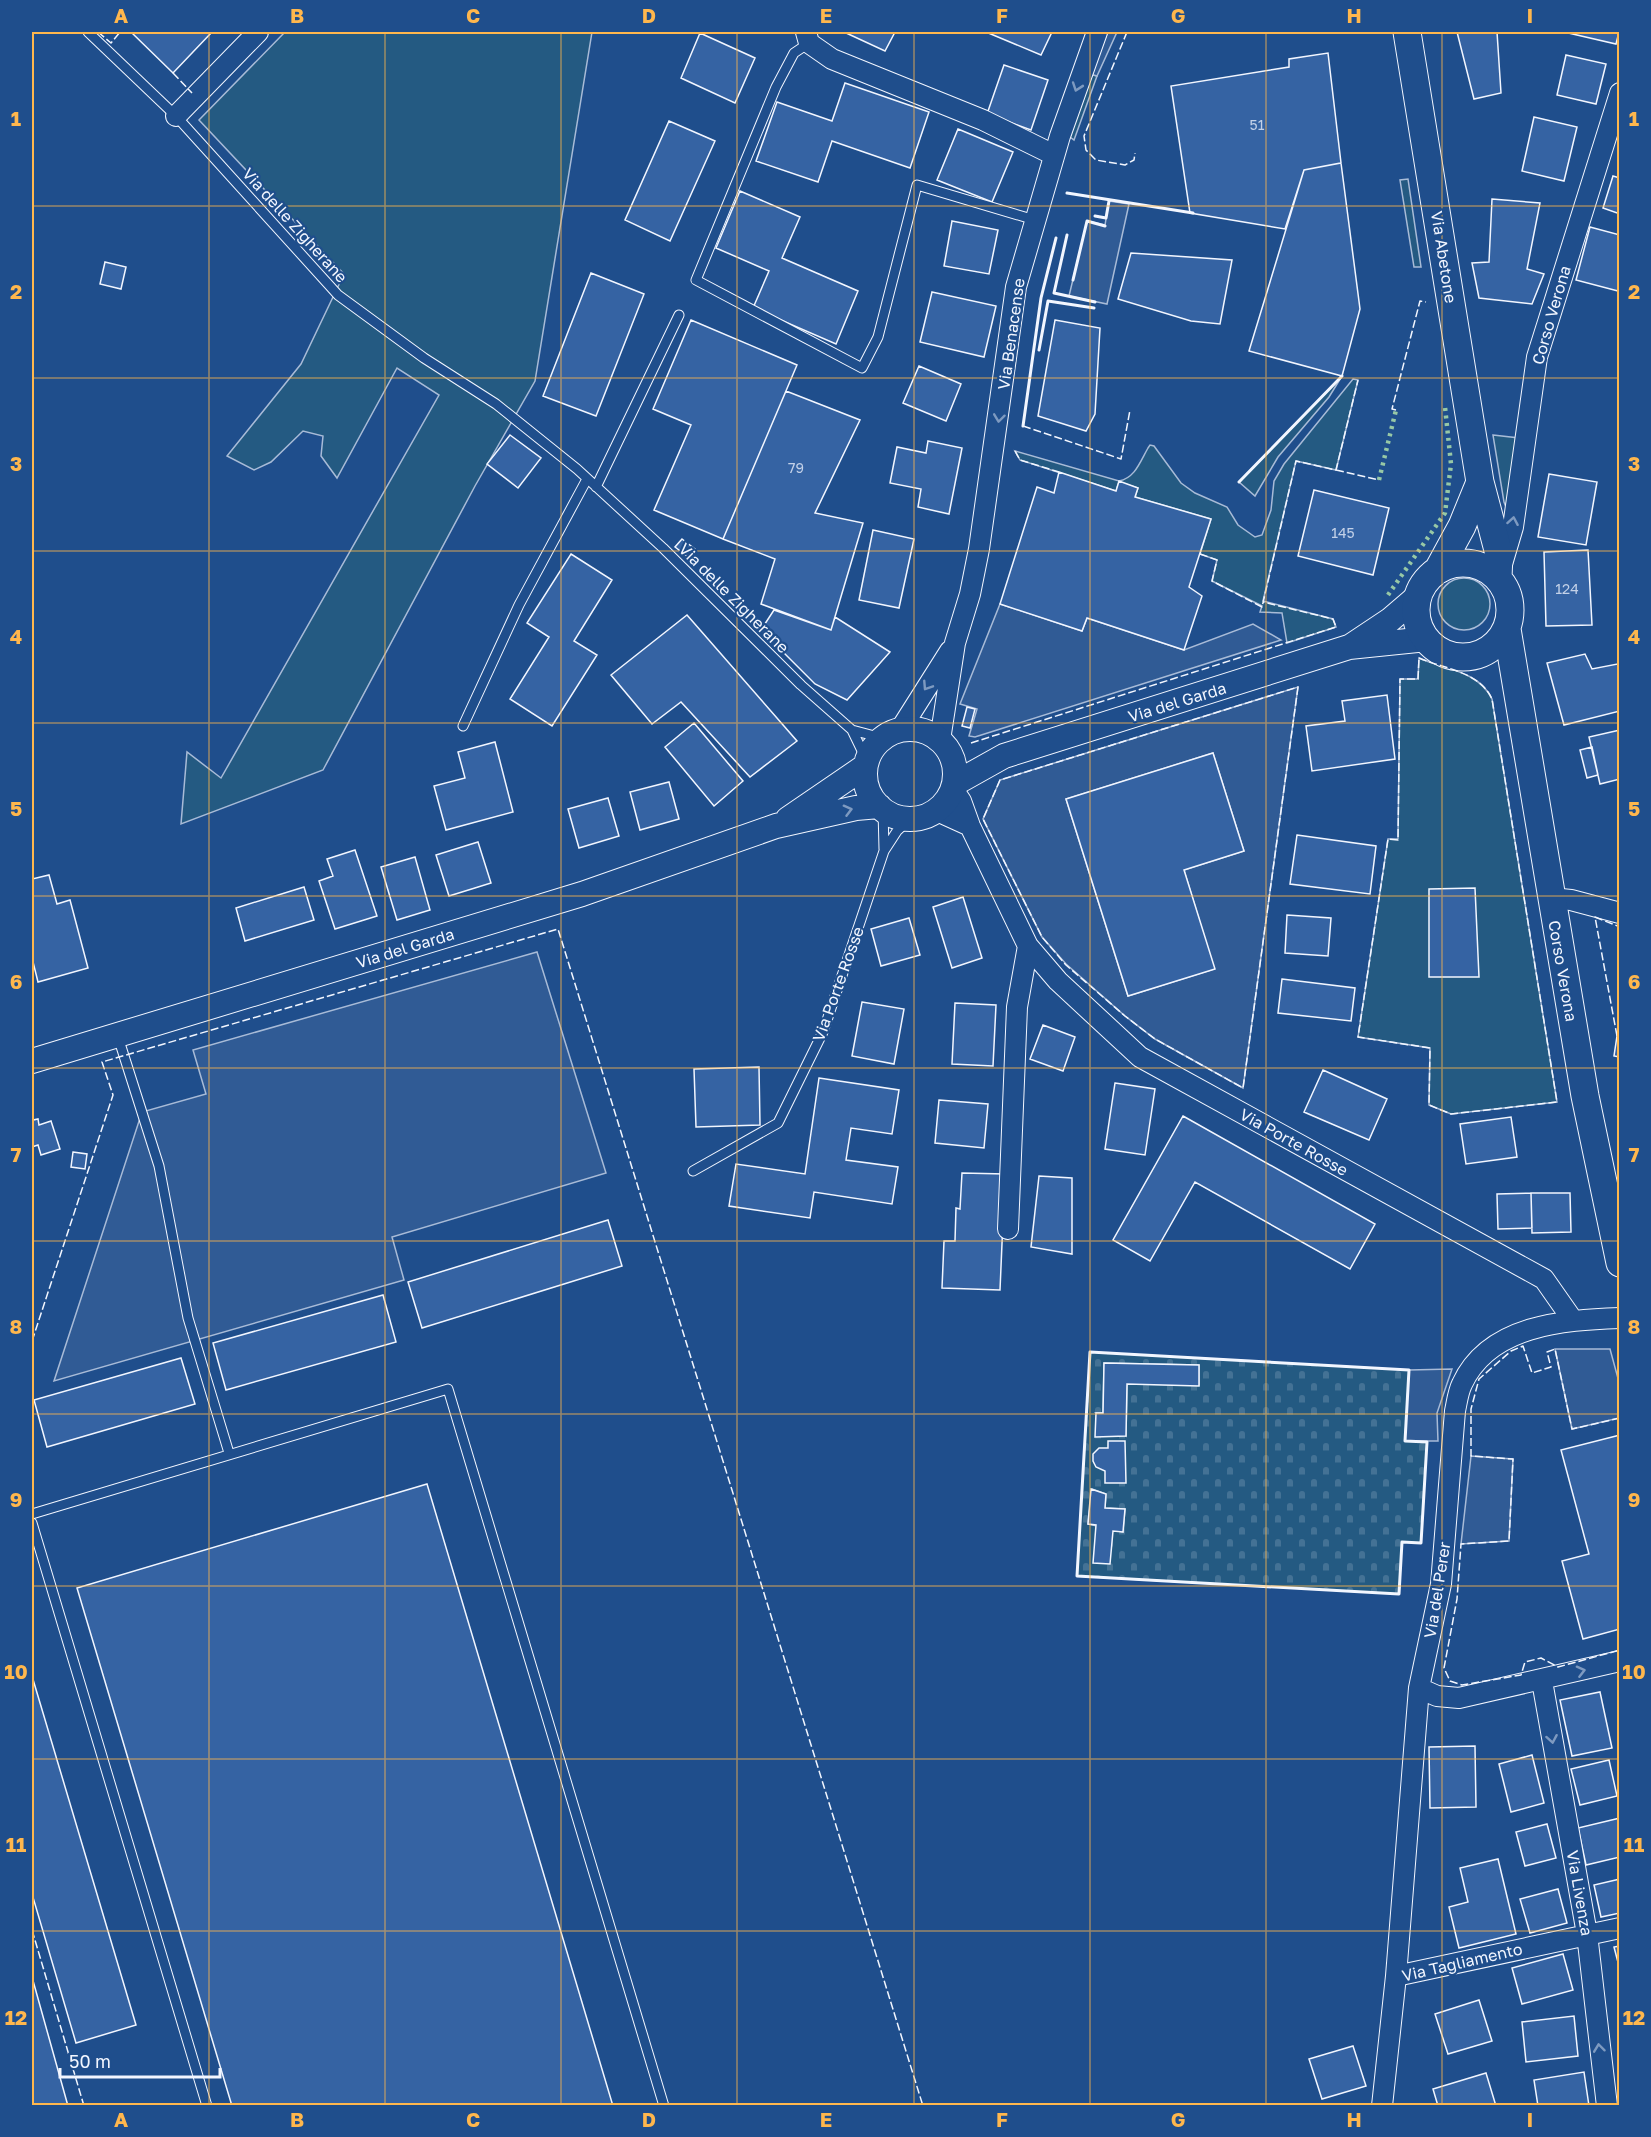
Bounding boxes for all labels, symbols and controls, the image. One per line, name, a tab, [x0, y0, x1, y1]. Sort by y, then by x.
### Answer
text: A	[114, 3, 128, 27]
text: B	[290, 3, 304, 27]
text: C	[466, 3, 480, 27]
text: D	[642, 3, 656, 27]
text: E	[820, 3, 832, 27]
text: F	[996, 3, 1008, 27]
text: G	[1171, 3, 1185, 27]
text: H	[1346, 3, 1362, 27]
text: I	[1527, 3, 1533, 27]
one-way arrow	[1071, 81, 1084, 91]
text: 1	[11, 106, 21, 130]
text: 1	[1629, 106, 1639, 130]
house number: 51	[1250, 116, 1265, 133]
street label: Via delle Zigherane	[238, 163, 352, 287]
street label: Via Abetone	[1427, 210, 1461, 304]
street label: Corso Verona	[1527, 263, 1575, 367]
street label: Via Benacense	[993, 277, 1029, 391]
text: 2	[10, 279, 22, 303]
text: 2	[1628, 279, 1640, 303]
one-way arrow	[993, 414, 1006, 423]
text: 3	[10, 451, 22, 475]
text: 3	[1628, 451, 1640, 475]
house number: 79	[788, 459, 804, 476]
one-way arrow	[1506, 517, 1519, 527]
house number: 145	[1331, 524, 1355, 541]
street label: Via delle Zigherane	[675, 539, 793, 657]
house number: 124	[1555, 580, 1579, 597]
text: 4	[10, 624, 22, 648]
text: 4	[1628, 624, 1640, 648]
street label: Via del Garda	[1126, 678, 1228, 726]
one-way arrow	[923, 680, 934, 691]
text: 5	[10, 796, 22, 820]
text: 5	[1628, 796, 1640, 820]
one-way arrow	[842, 805, 852, 818]
street label: Corso Verona	[1544, 919, 1582, 1023]
street label: Via del Garda	[354, 924, 456, 972]
street label: Via Porte Rosse	[808, 924, 868, 1044]
text: 6	[10, 969, 22, 993]
text: 6	[1628, 969, 1640, 993]
street label: Via Porte Rosse	[1236, 1104, 1352, 1180]
text: 7	[11, 1142, 22, 1166]
text: 7	[1629, 1142, 1640, 1166]
text: 8	[10, 1314, 22, 1338]
text: 8	[1628, 1314, 1640, 1338]
text: 9	[10, 1487, 22, 1511]
text: 9	[1628, 1487, 1640, 1511]
street label: Via del Perer	[1419, 1540, 1455, 1640]
text: 10	[4, 1659, 28, 1683]
text: 10	[1622, 1659, 1646, 1683]
one-way arrow	[1576, 1666, 1586, 1679]
one-way arrow	[1546, 1734, 1558, 1743]
text: 11	[6, 1832, 26, 1856]
text: 11	[1624, 1832, 1644, 1856]
street label: Via Livenza	[1563, 1849, 1597, 1937]
street label: Via Tagliamento	[1400, 1938, 1524, 1986]
text: 12	[5, 2005, 27, 2029]
text: 12	[1623, 2005, 1645, 2029]
scale bar	[60, 2041, 220, 2079]
one-way arrow	[1593, 2043, 1606, 2052]
text: 50 m	[69, 2050, 111, 2072]
text: A	[114, 2107, 128, 2131]
text: B	[290, 2107, 304, 2131]
text: C	[466, 2107, 480, 2131]
text: D	[642, 2107, 656, 2131]
text: E	[820, 2107, 832, 2131]
text: F	[996, 2107, 1008, 2131]
text: G	[1171, 2107, 1185, 2131]
text: H	[1346, 2107, 1362, 2131]
text: I	[1527, 2107, 1533, 2131]

